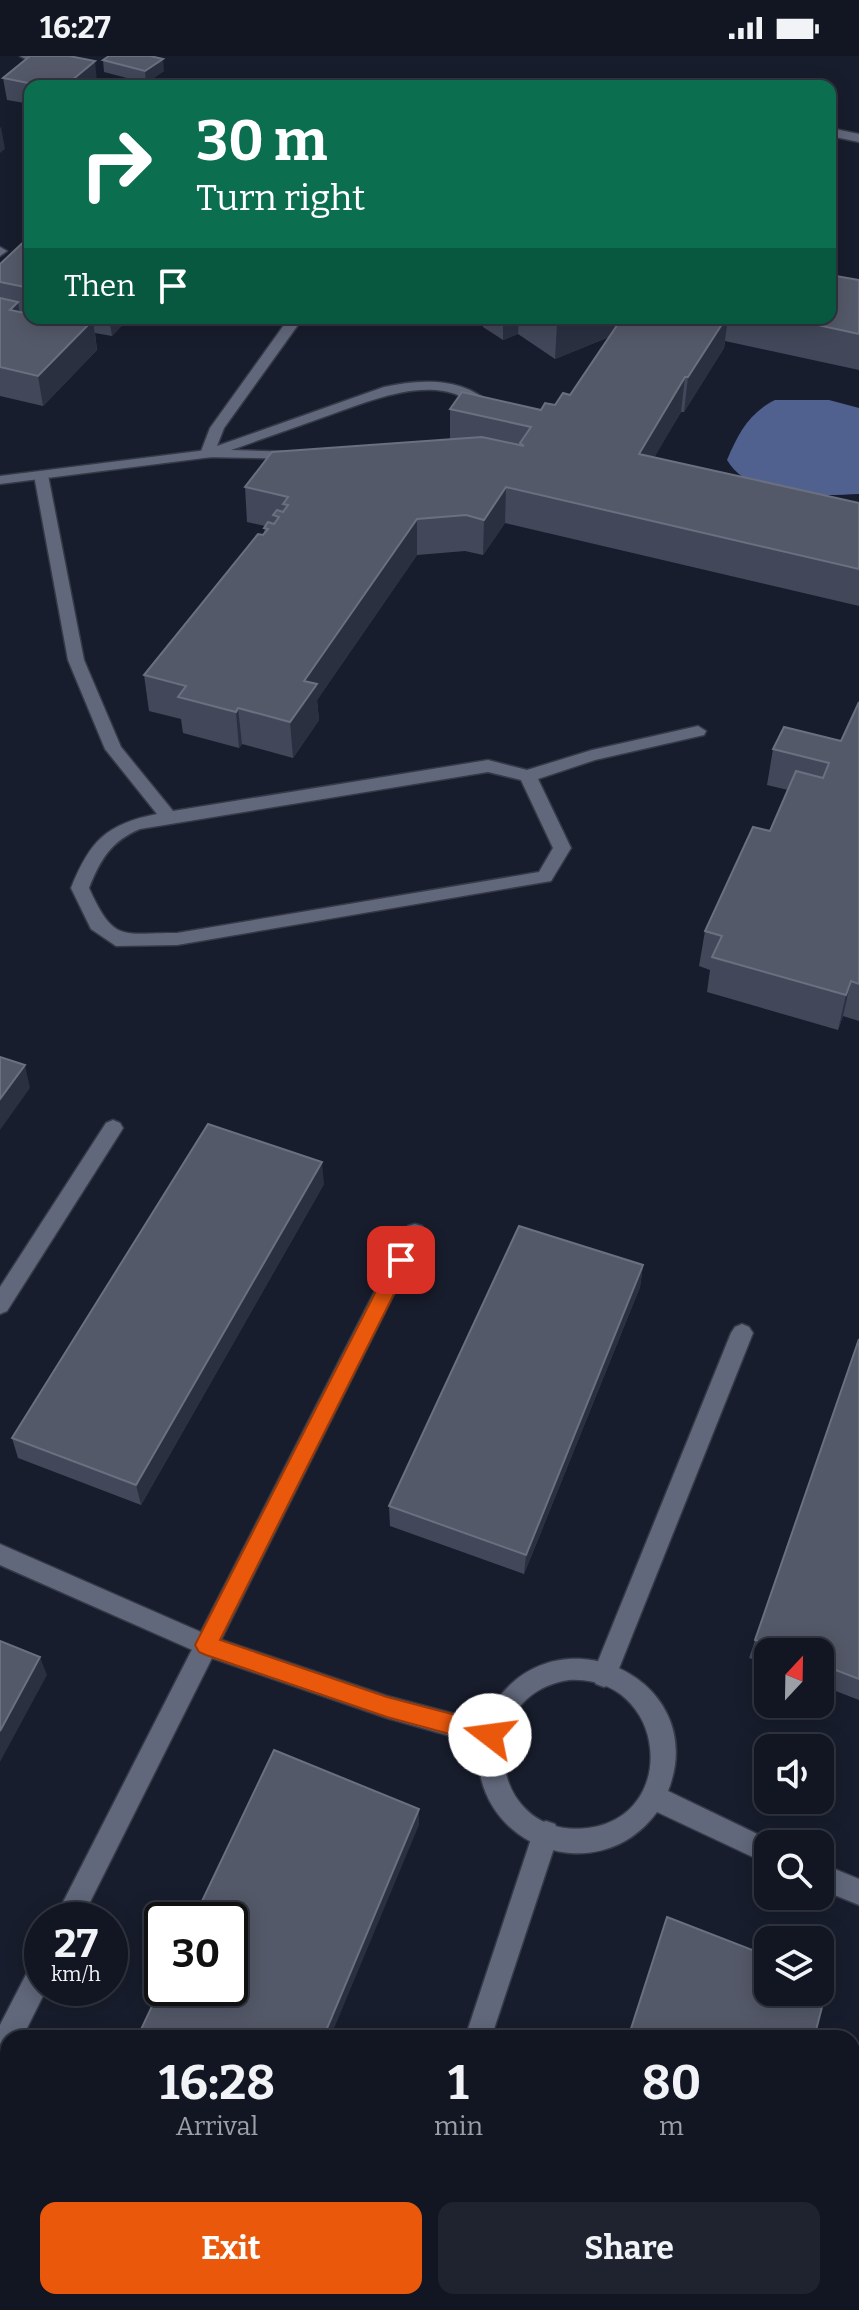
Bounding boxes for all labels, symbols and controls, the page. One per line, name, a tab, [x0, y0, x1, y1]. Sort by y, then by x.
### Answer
text: 16:27	[40, 10, 111, 46]
text: 30 m	[196, 108, 327, 175]
icon: right	[64, 112, 168, 216]
text: Turn right	[196, 176, 365, 220]
icon: arrive	[151, 264, 195, 308]
text: Then	[64, 268, 135, 304]
pin	[367, 1226, 435, 1294]
icon: arrive	[379, 1238, 423, 1282]
north arrow	[754, 1638, 834, 1718]
map controls	[754, 1638, 834, 2006]
position arrow	[448, 1693, 532, 1777]
button: sound	[754, 1734, 834, 1814]
button: search	[754, 1830, 834, 1910]
speed limit sign: 30	[144, 1902, 248, 2006]
text: 27	[54, 1920, 98, 1968]
button: layers	[754, 1926, 834, 2006]
text: km/h	[51, 1962, 101, 1986]
text: 16:28	[159, 2054, 275, 2112]
text: 1	[448, 2054, 469, 2112]
text: 80	[642, 2054, 701, 2112]
text: Arrival	[176, 2111, 258, 2142]
text: min	[434, 2111, 483, 2142]
text: m	[659, 2111, 684, 2142]
button: Exit	[40, 2202, 422, 2294]
button: Share	[438, 2202, 820, 2294]

